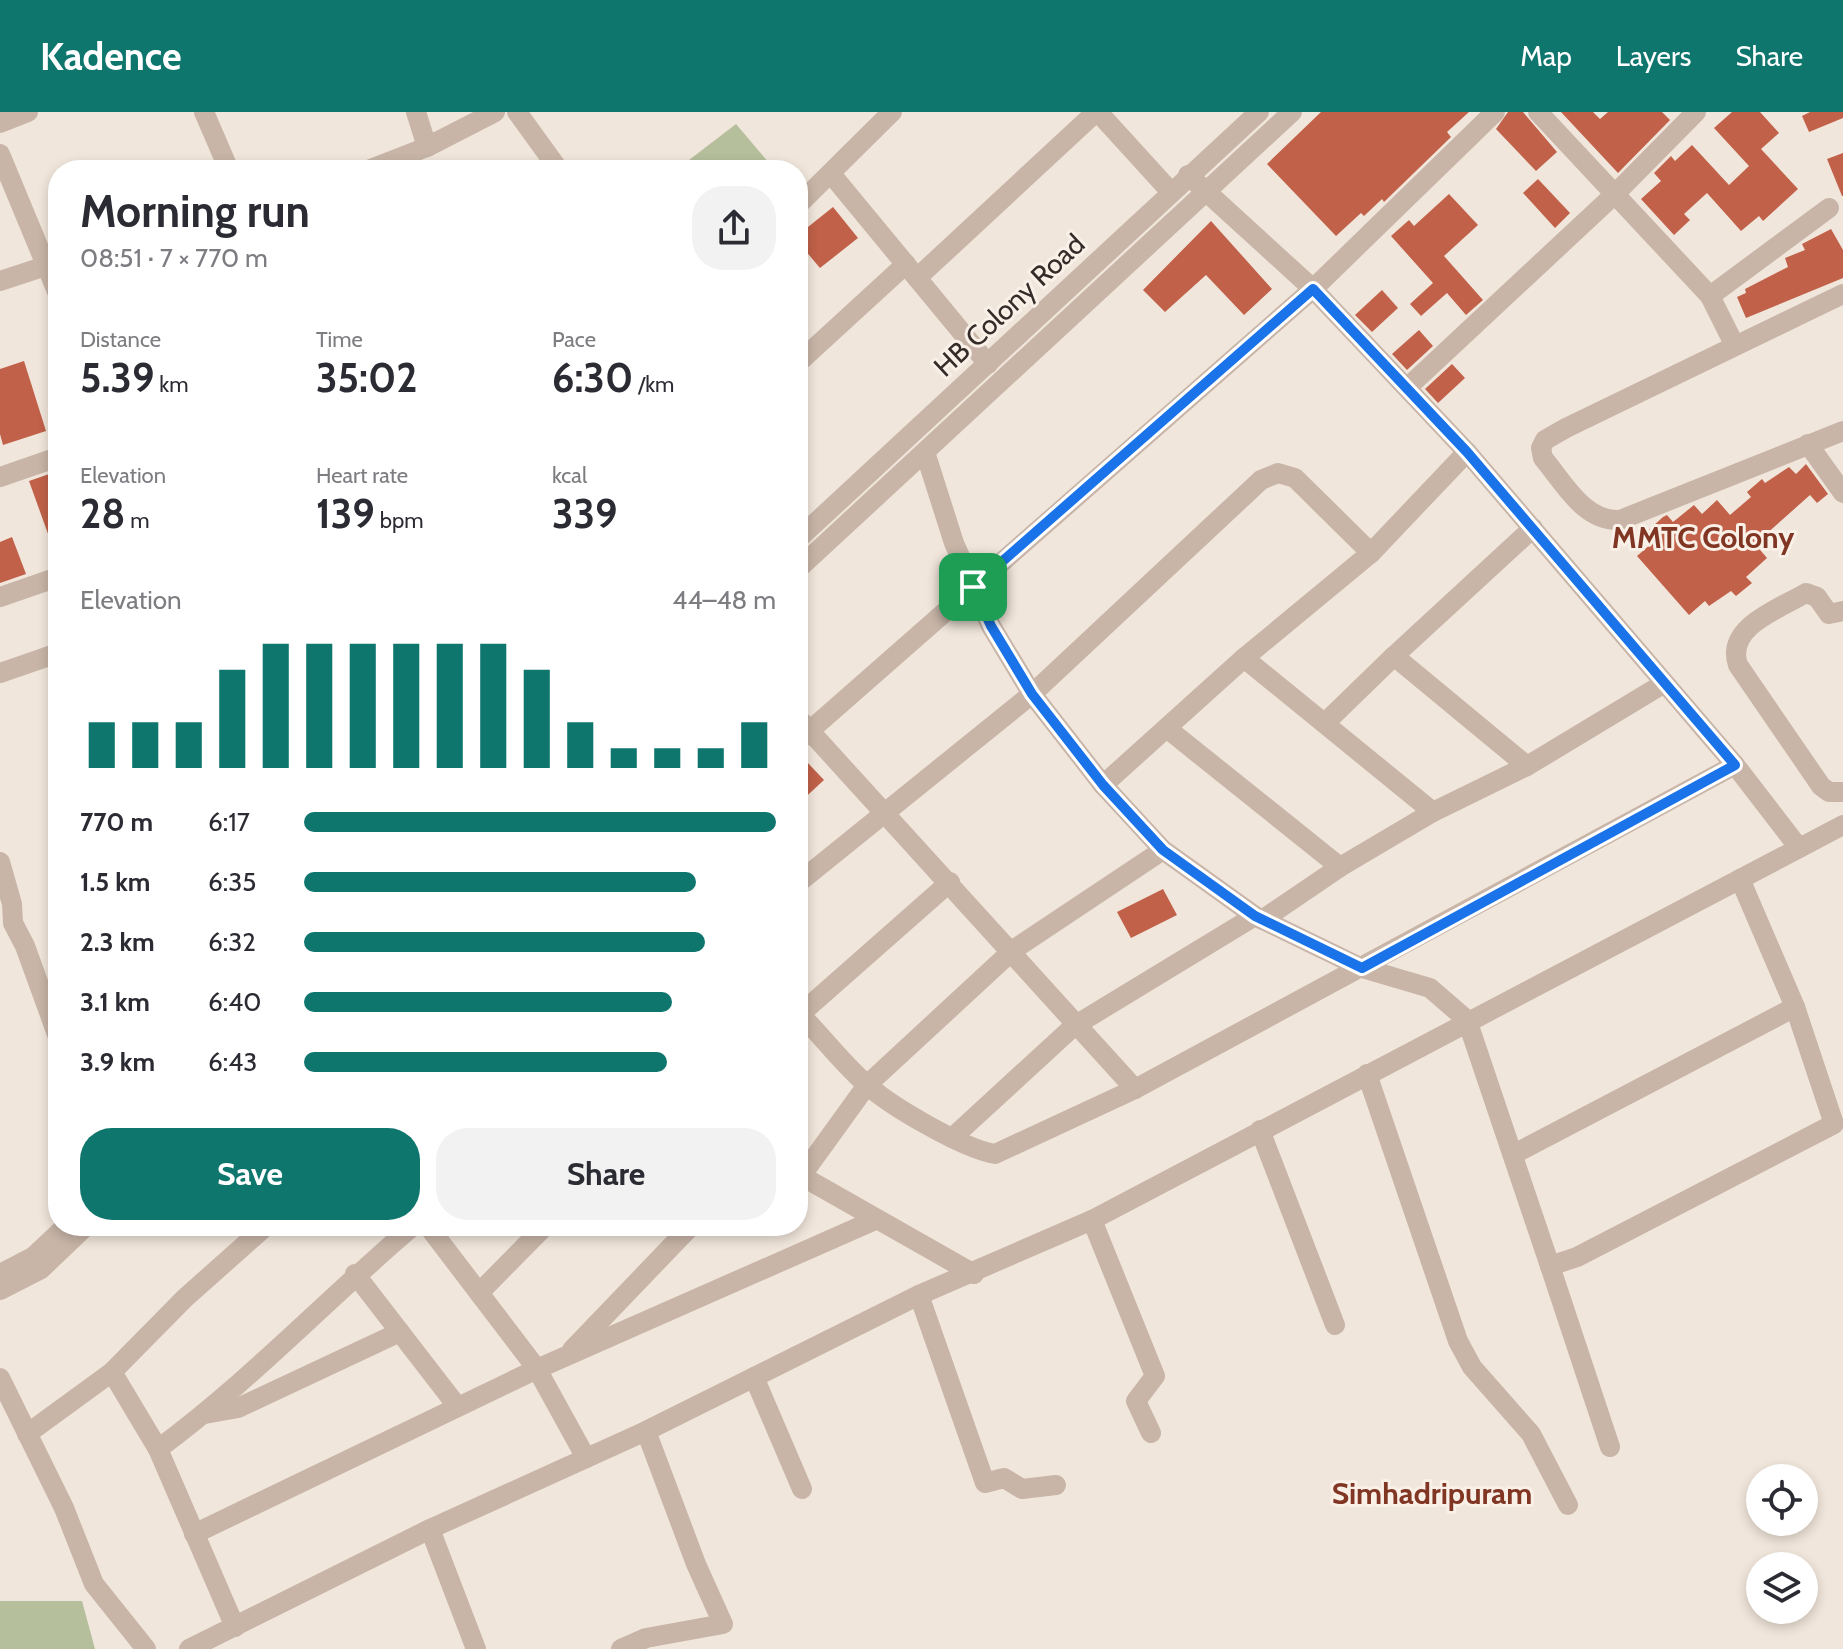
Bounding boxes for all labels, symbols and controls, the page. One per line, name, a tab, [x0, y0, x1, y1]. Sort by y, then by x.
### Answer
text: Kadence	[40, 33, 182, 80]
text: Map	[1520, 39, 1572, 73]
text: Layers	[1616, 39, 1691, 73]
text: Share	[1735, 39, 1803, 73]
text: Morning run	[80, 185, 310, 238]
button: share	[692, 186, 776, 270]
street label: HB Colony Road	[927, 227, 1091, 383]
text: 08:51 · 7 × 770 m	[80, 242, 268, 274]
text: Distance	[80, 326, 161, 353]
text: Time	[316, 326, 363, 353]
text: Pace	[552, 326, 596, 353]
text: 5.39	[80, 353, 154, 402]
text: 35:02	[316, 353, 417, 402]
text: 6:30	[552, 353, 633, 402]
text: km	[154, 371, 189, 398]
text: /km	[633, 371, 674, 398]
text: Elevation	[80, 462, 166, 489]
text: Heart rate	[316, 462, 408, 489]
text: kcal	[552, 462, 587, 489]
text: 28	[80, 489, 125, 538]
text: 139	[316, 489, 375, 538]
text: 339	[552, 489, 618, 538]
text: m	[125, 507, 150, 534]
text: bpm	[375, 507, 424, 534]
district label: MMTC Colony	[1612, 519, 1795, 556]
pin	[939, 553, 1007, 621]
icon: arrive	[951, 565, 995, 609]
text: Elevation	[80, 584, 182, 616]
text: 44–48 m	[672, 584, 776, 616]
text: 770 m	[80, 806, 153, 838]
text: 6:17	[208, 806, 250, 838]
text: 1.5 km	[80, 866, 150, 898]
text: 6:35	[208, 866, 256, 898]
text: 2.3 km	[80, 926, 155, 958]
text: 6:32	[208, 926, 256, 958]
text: 3.1 km	[80, 986, 150, 1018]
text: 6:40	[208, 986, 261, 1018]
text: 3.9 km	[80, 1046, 155, 1078]
text: 6:43	[208, 1046, 257, 1078]
button: Save	[80, 1128, 420, 1220]
button: Share	[436, 1128, 776, 1220]
map controls	[1746, 1464, 1818, 1624]
button: locate	[1746, 1464, 1818, 1536]
district label: Simhadripuram	[1332, 1475, 1532, 1512]
button: layers	[1746, 1552, 1818, 1624]

